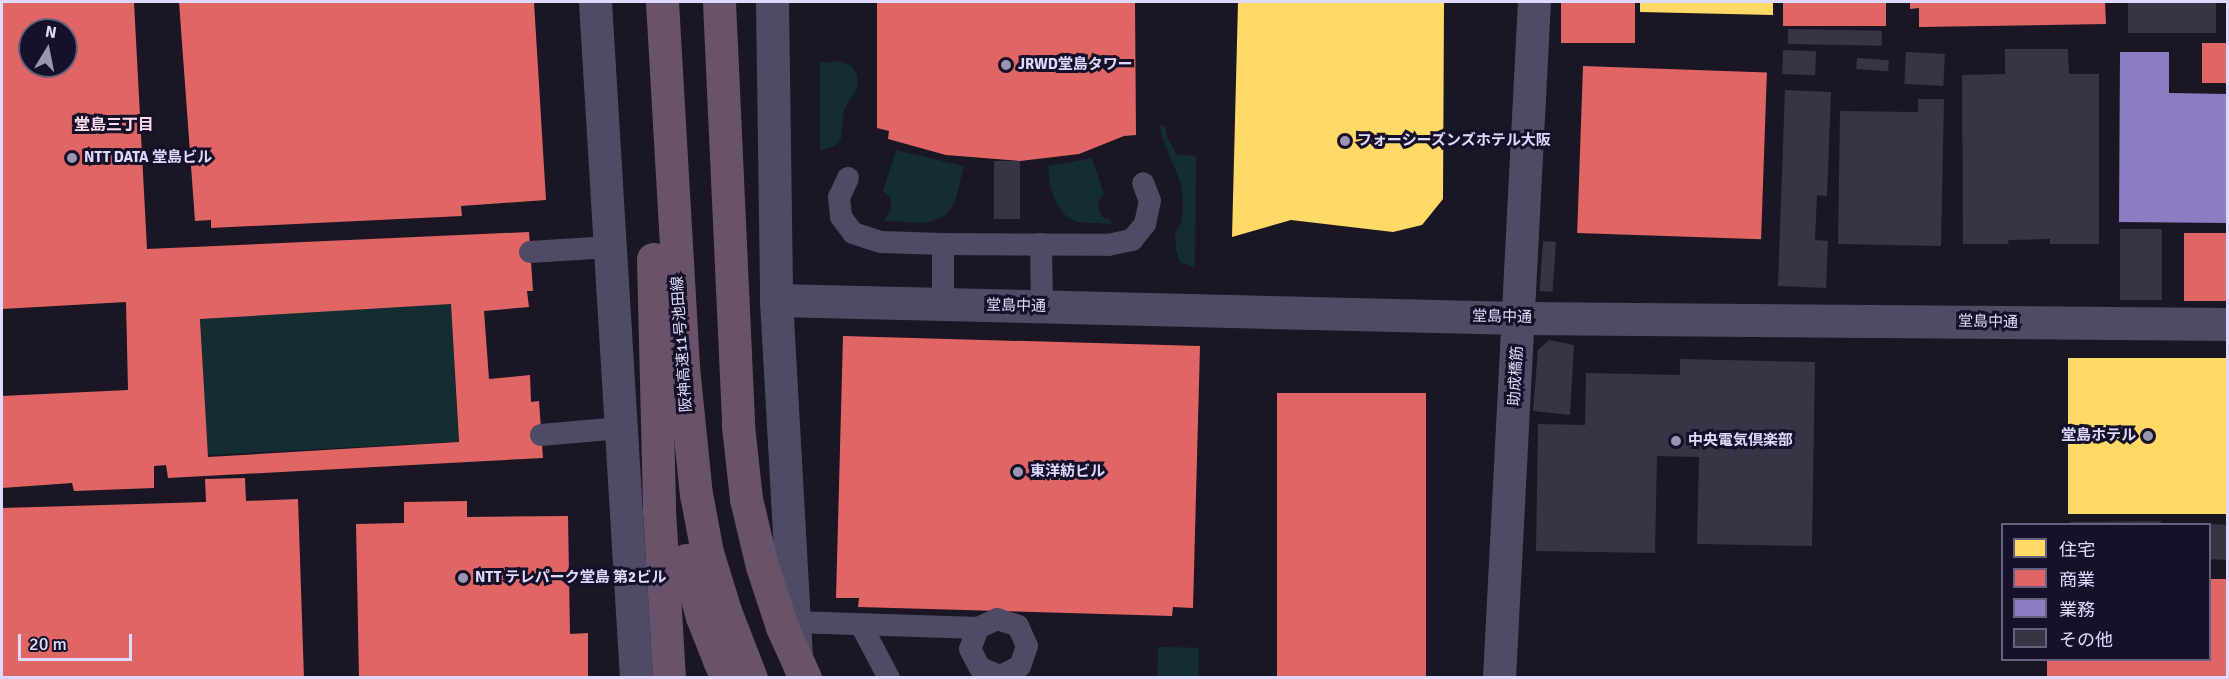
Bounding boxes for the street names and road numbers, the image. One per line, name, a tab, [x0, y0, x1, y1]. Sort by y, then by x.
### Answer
street label: 阪神高速11号池田線	[668, 275, 696, 413]
street label: 堂島中通	[986, 296, 1046, 316]
street label: 堂島中通	[1472, 307, 1532, 327]
street label: 堂島中通	[1958, 312, 2018, 332]
street label: 助成橋筋	[1505, 346, 1527, 406]

